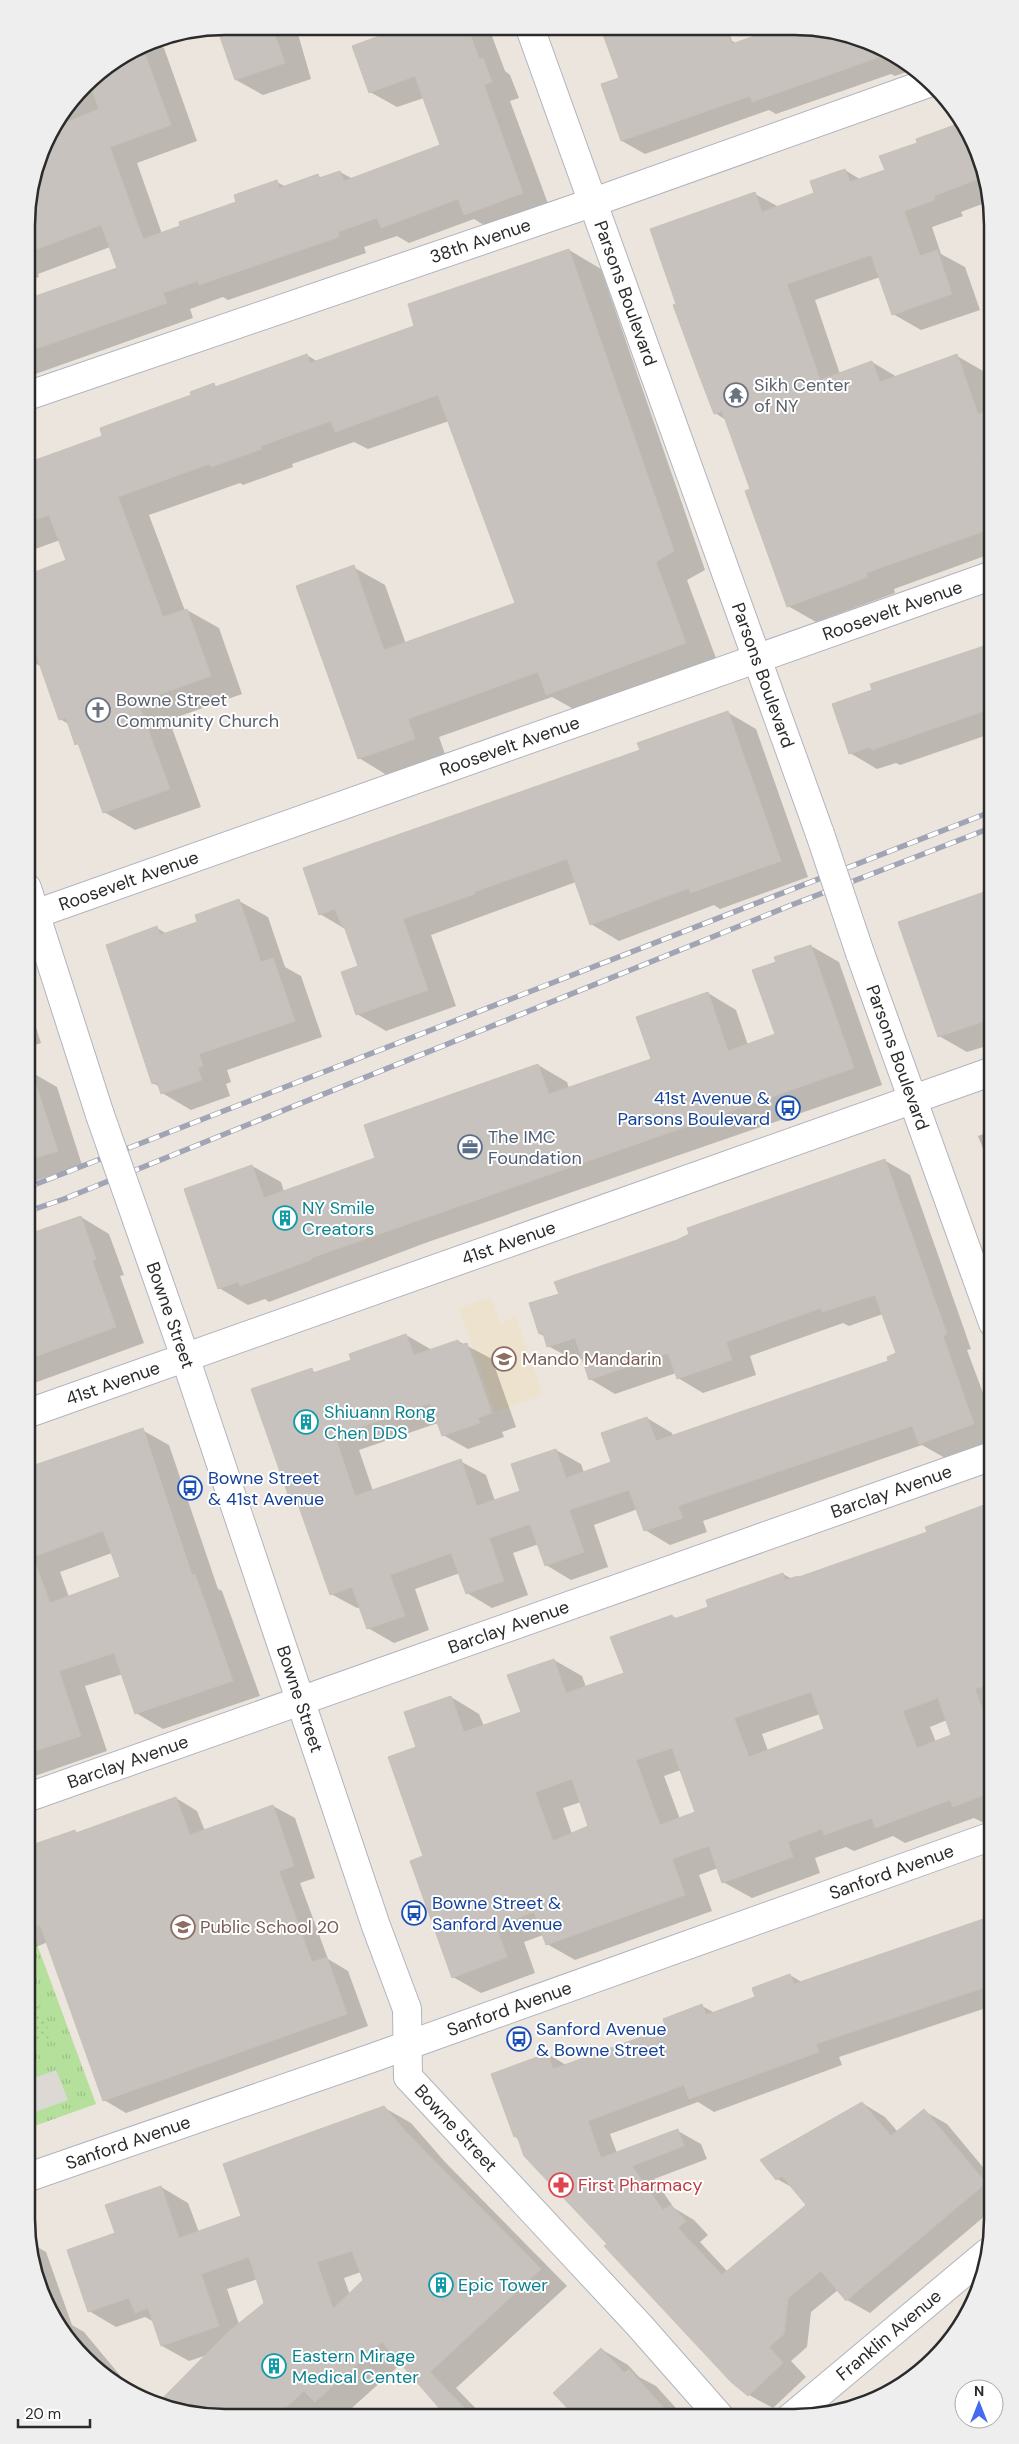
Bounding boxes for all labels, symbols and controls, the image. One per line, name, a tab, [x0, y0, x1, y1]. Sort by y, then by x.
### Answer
street label: 38th Avenue	[427, 213, 534, 269]
street label: Parsons Boulevard	[588, 217, 663, 369]
place label: Sikh Center of NY	[754, 373, 850, 418]
temple icon: Sikh Center of NY	[723, 382, 749, 408]
street label: Roosevelt Avenue	[819, 575, 966, 646]
street label: Parsons Boulevard	[726, 599, 800, 751]
place label: Bowne Street Community Church	[116, 688, 279, 733]
church icon: Bowne Street Community Church	[85, 697, 111, 723]
street label: Roosevelt Avenue	[436, 710, 583, 782]
street label: Roosevelt Avenue	[56, 845, 202, 917]
street label: Parsons Boulevard	[860, 982, 935, 1133]
place label: 41st Avenue & Parsons Boulevard	[618, 1086, 770, 1131]
bus stop icon: 41st Avenue & Parsons Boulevard	[775, 1095, 801, 1121]
place label: The IMC Foundation	[488, 1125, 582, 1170]
office icon: The IMC Foundation	[457, 1134, 483, 1160]
place label: NY Smile Creators	[302, 1196, 375, 1241]
building icon: NY Smile Creators	[272, 1205, 298, 1231]
street label: 41st Avenue	[458, 1215, 559, 1271]
street label: Bowne Street	[141, 1259, 200, 1372]
school or university icon: Mando Mandarin	[491, 1346, 517, 1372]
place label: Mando Mandarin	[522, 1347, 662, 1371]
street label: 41st Avenue	[62, 1356, 163, 1411]
place label: Shiuann Rong Chen DDS	[324, 1400, 436, 1445]
building icon: Shiuann Rong Chen DDS	[293, 1409, 319, 1435]
street label: Barclay Avenue	[828, 1459, 955, 1524]
place label: Bowne Street & 41st Avenue	[208, 1466, 324, 1511]
bus stop icon: Bowne Street & 41st Avenue	[177, 1475, 203, 1501]
street label: Barclay Avenue	[445, 1595, 572, 1660]
street label: Bowne Street	[271, 1642, 329, 1756]
street label: Barclay Avenue	[64, 1729, 192, 1794]
street label: Sanford Avenue	[826, 1839, 957, 1905]
place label: Bowne Street & Sanford Avenue	[432, 1891, 563, 1936]
bus stop icon: Bowne Street & Sanford Avenue	[401, 1900, 427, 1926]
school or university icon: Public School 20	[170, 1914, 196, 1940]
place label: Public School 20	[200, 1915, 339, 1939]
street label: Sanford Avenue	[444, 1976, 575, 2042]
place label: Sanford Avenue & Bowne Street	[536, 2017, 667, 2062]
bus stop icon: Sanford Avenue & Bowne Street	[506, 2026, 532, 2052]
street label: Bowne Street	[409, 2079, 502, 2177]
street label: Sanford Avenue	[62, 2110, 194, 2175]
pharmacy icon: First Pharmacy	[548, 2172, 574, 2198]
place label: First Pharmacy	[578, 2173, 702, 2197]
building icon: Epic Tower	[428, 2272, 454, 2298]
place label: Epic Tower	[458, 2273, 548, 2297]
street label: Franklin Avenue	[831, 2284, 947, 2386]
place label: Eastern Mirage Medical Center	[292, 2344, 419, 2389]
building icon: Eastern Mirage Medical Center	[261, 2353, 287, 2379]
north arrow	[954, 2379, 1004, 2429]
text: N	[974, 2382, 984, 2400]
scale bar	[18, 2396, 90, 2428]
text: 20 m	[25, 2404, 61, 2424]

